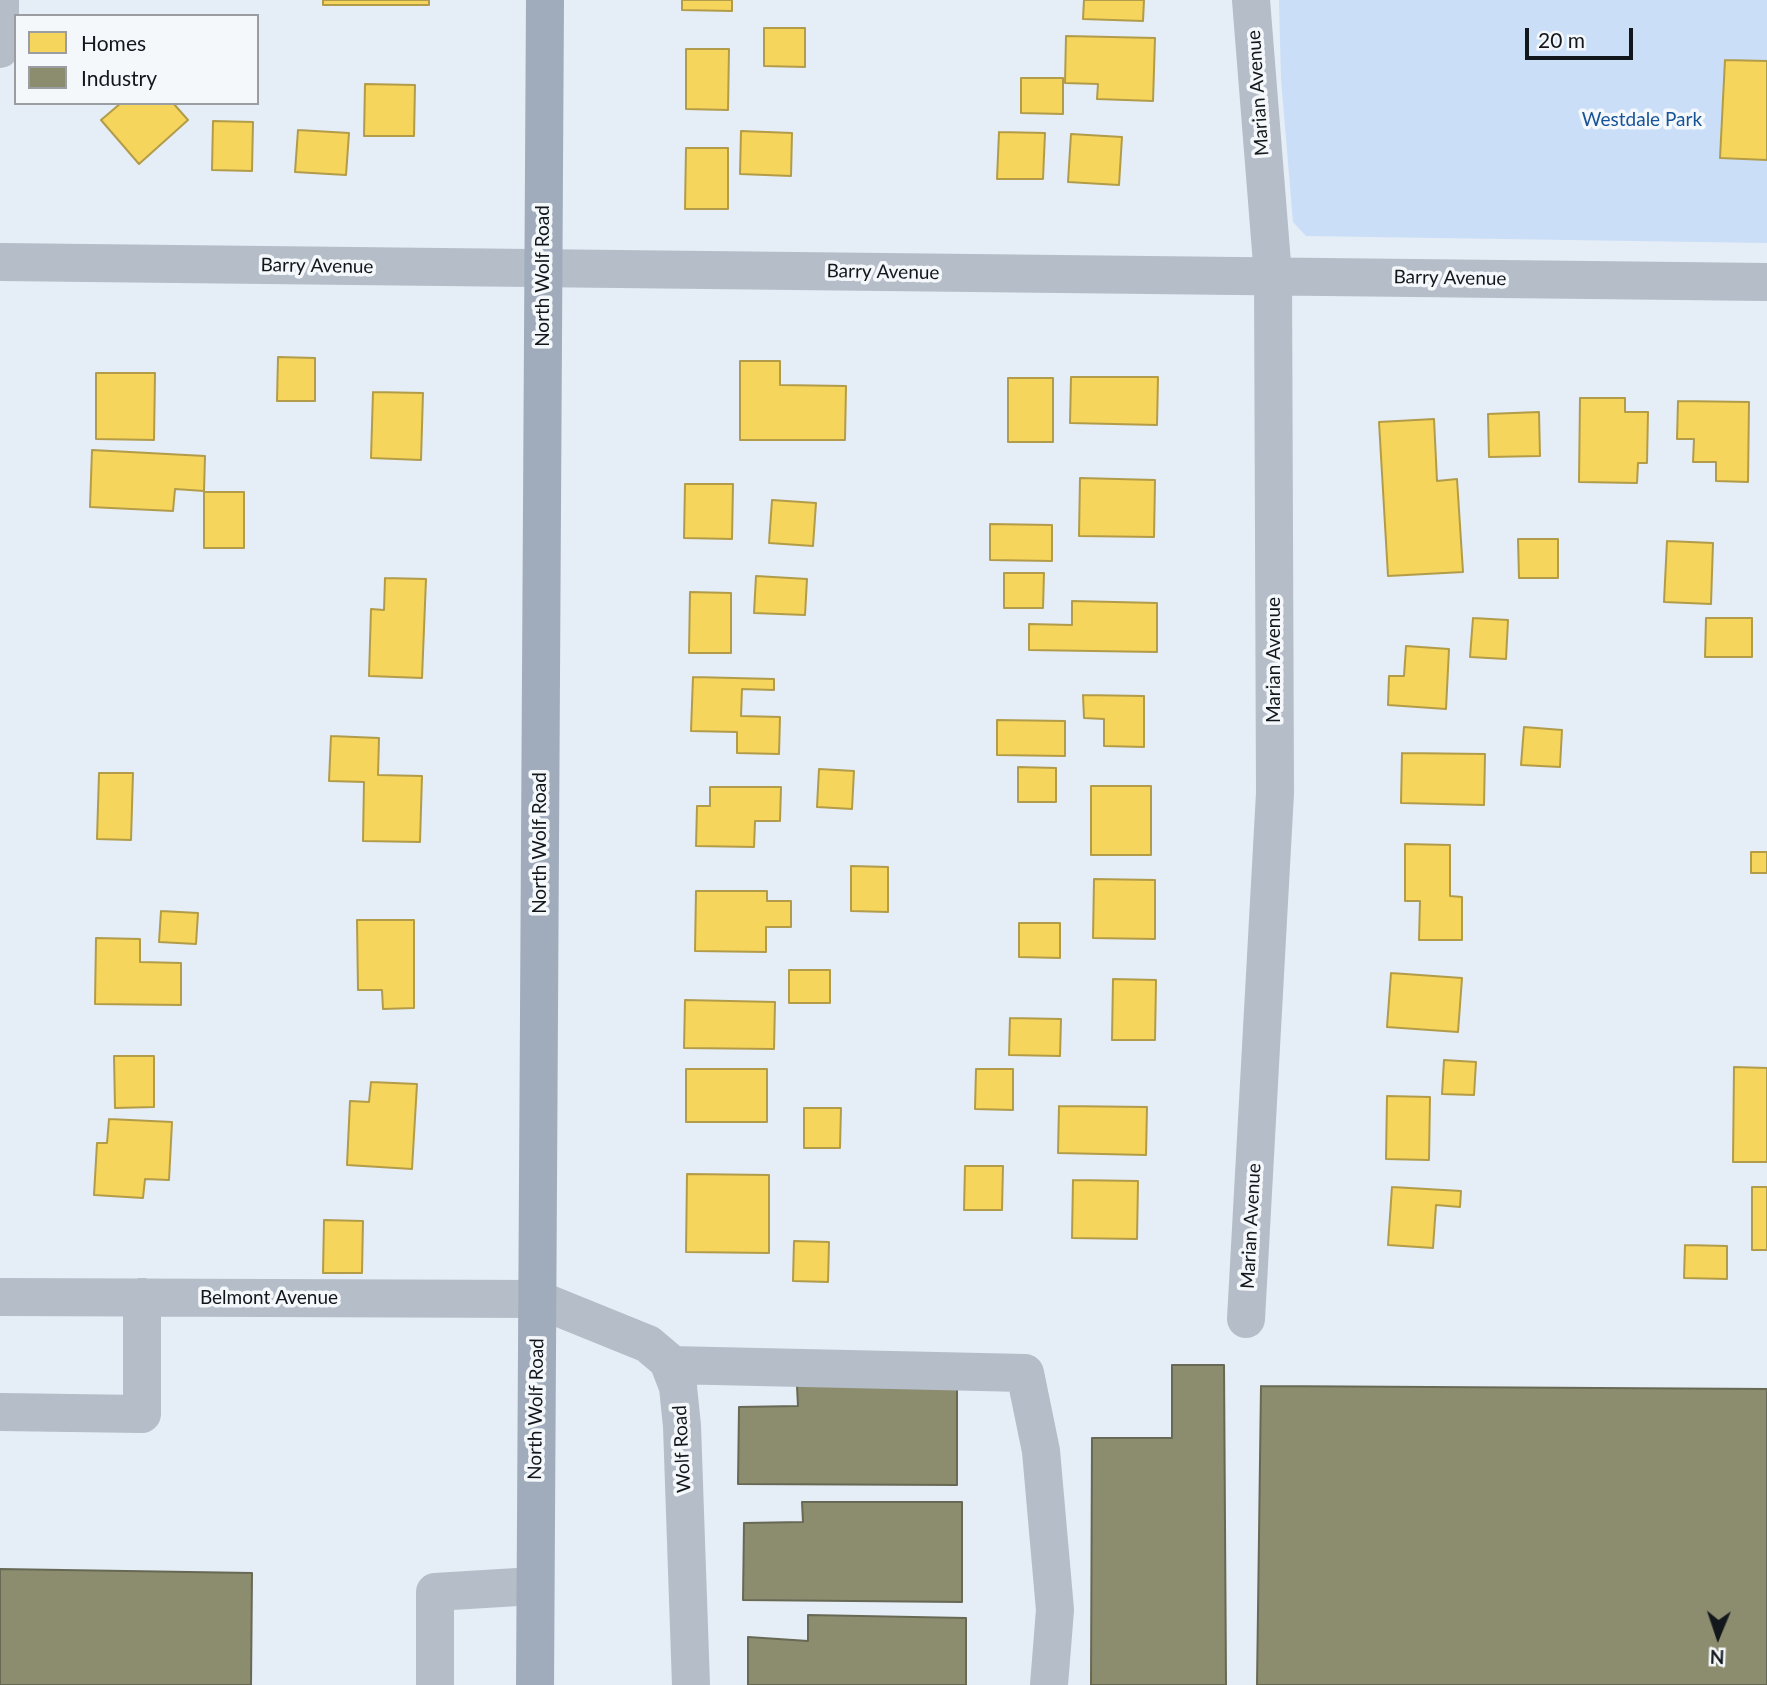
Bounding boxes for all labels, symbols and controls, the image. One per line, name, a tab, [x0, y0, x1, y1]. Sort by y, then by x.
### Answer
legend	[14, 14, 259, 105]
scale bar	[1529, 14, 1638, 58]
text: 20 m	[1538, 27, 1585, 52]
street label: Marian Avenue	[1242, 29, 1274, 157]
text: Homes	[81, 30, 146, 55]
text: Industry	[81, 65, 157, 90]
park label: Westdale Park	[1582, 109, 1702, 131]
street label: North Wolf Road	[532, 205, 554, 347]
street label: Barry Avenue	[260, 254, 374, 278]
street label: Barry Avenue	[826, 260, 940, 284]
street label: Barry Avenue	[1393, 266, 1507, 290]
street label: Marian Avenue	[1263, 597, 1285, 723]
street label: North Wolf Road	[529, 772, 551, 914]
street label: Marian Avenue	[1236, 1162, 1266, 1290]
street label: Belmont Avenue	[200, 1287, 338, 1309]
street label: North Wolf Road	[523, 1338, 549, 1480]
street label: Wolf Road	[668, 1405, 696, 1493]
north arrow	[1683, 1601, 1753, 1671]
text: N	[1710, 1646, 1725, 1669]

